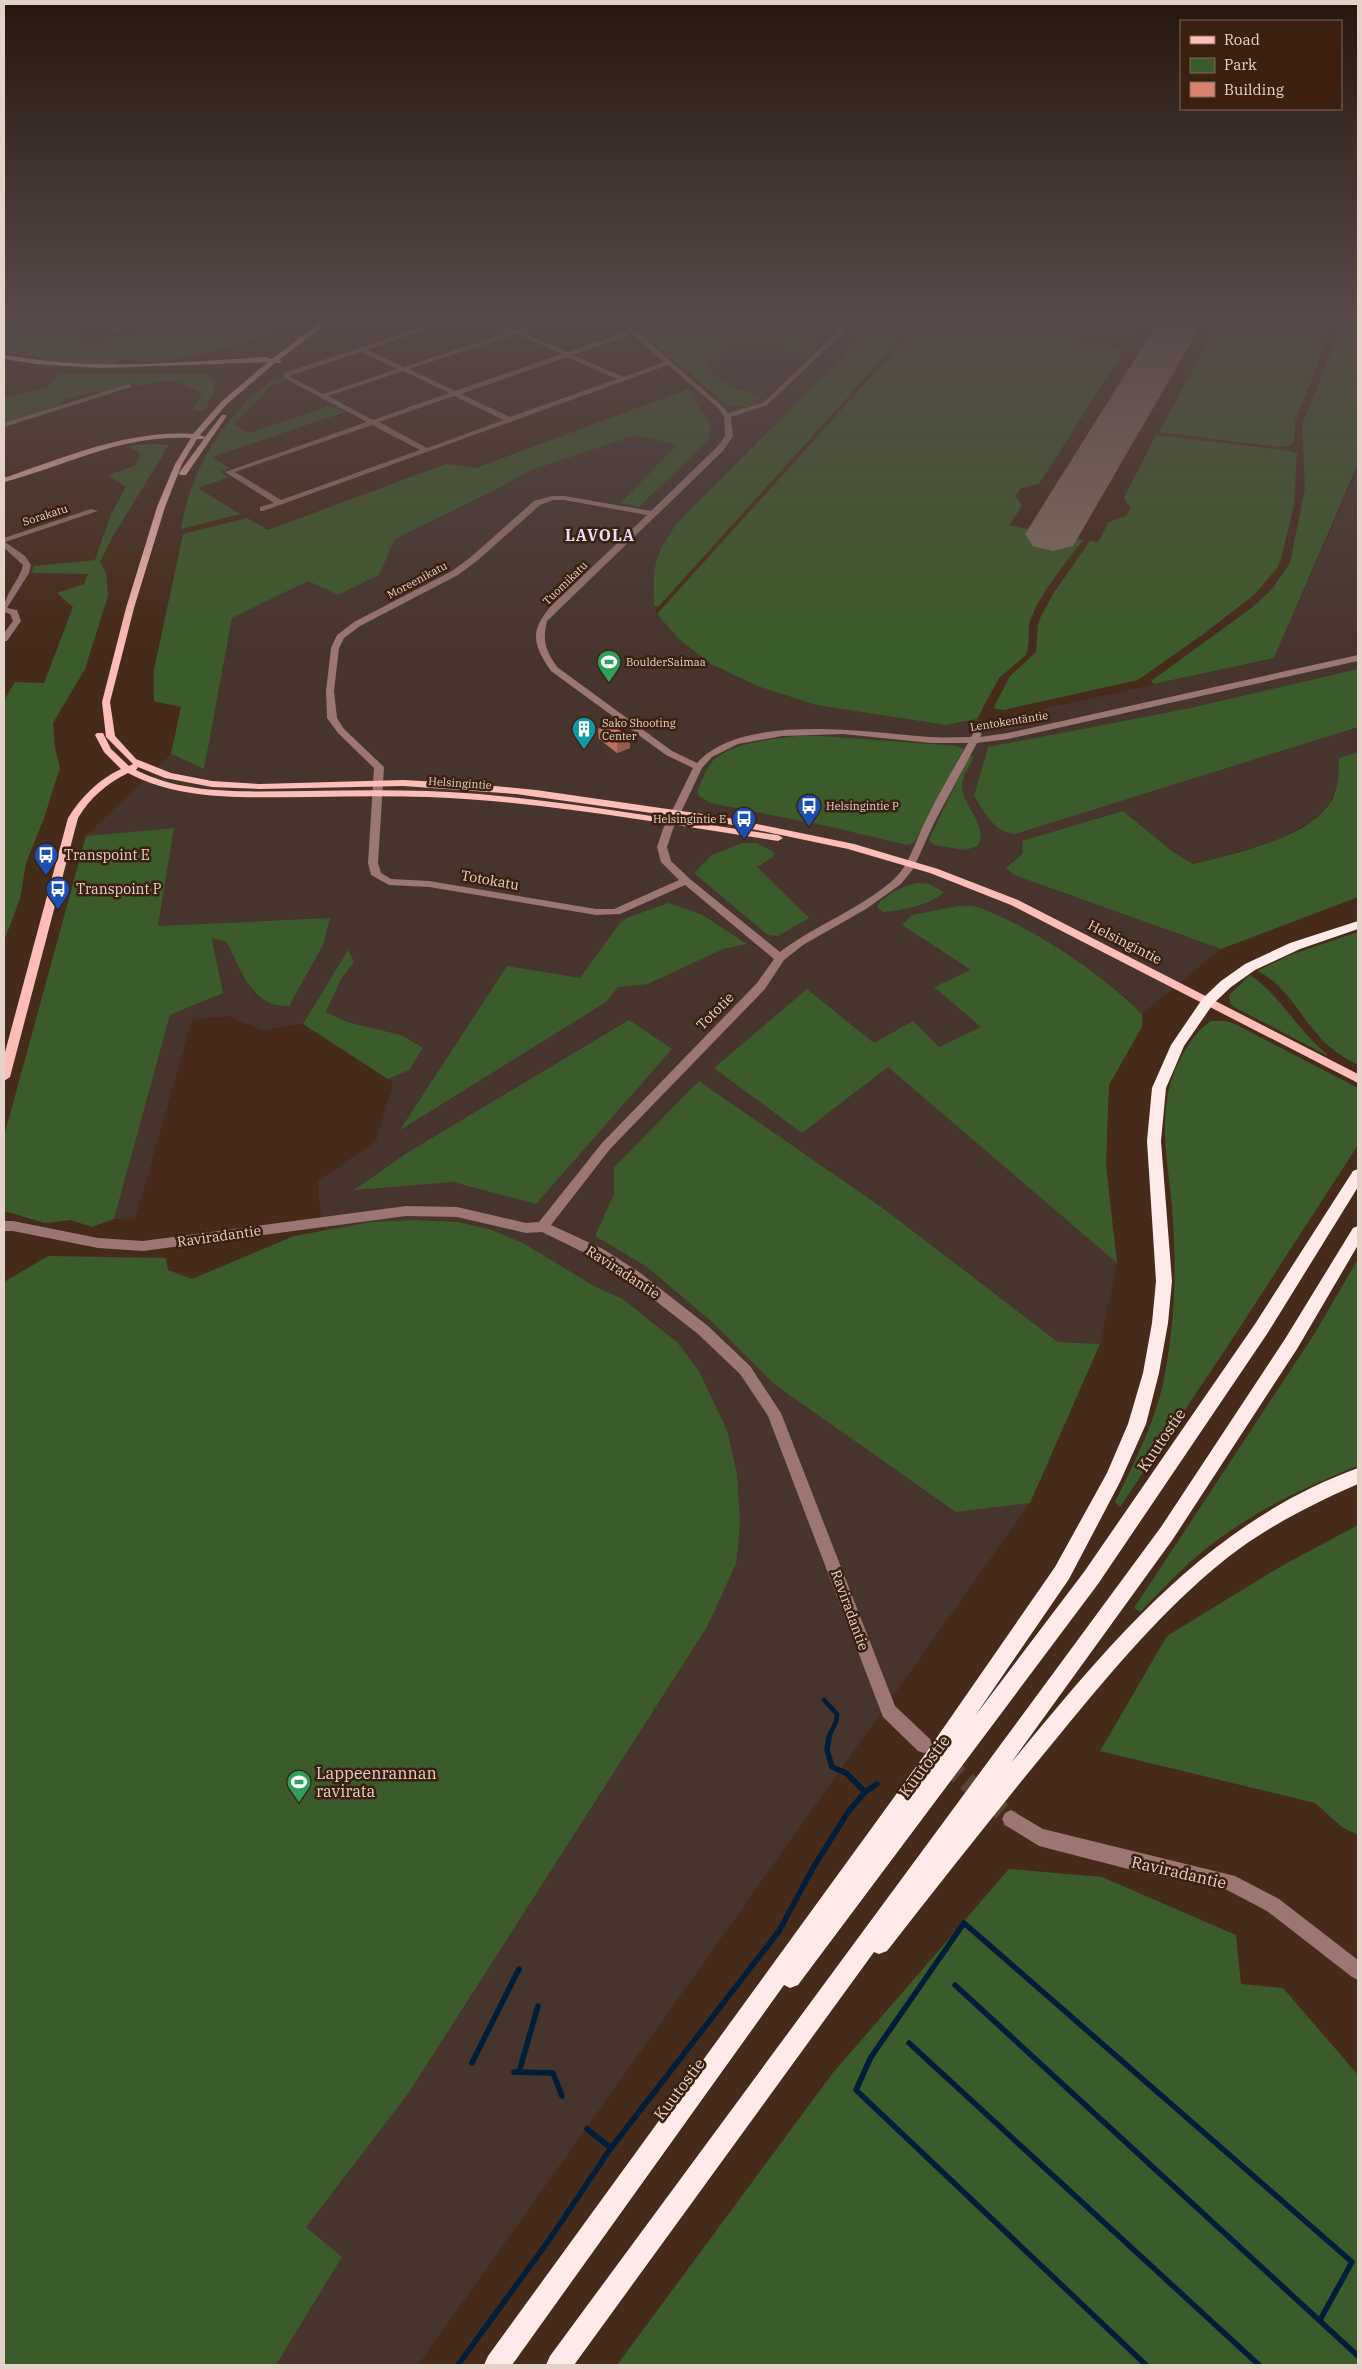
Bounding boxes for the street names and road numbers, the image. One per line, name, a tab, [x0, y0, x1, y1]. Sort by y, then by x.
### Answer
street label: Sorakatu	[21, 501, 69, 529]
street label: Moreenikatu	[385, 558, 450, 602]
street label: Tuomikatu	[540, 558, 590, 608]
street label: Lentokentäntie	[969, 708, 1049, 734]
street label: Helsingintie	[428, 774, 492, 792]
street label: Totokatu	[460, 866, 521, 894]
street label: Helsingintie	[1085, 916, 1165, 968]
street label: Tototie	[692, 988, 738, 1034]
street label: Raviradantie	[176, 1221, 262, 1251]
street label: Raviradantie	[583, 1241, 663, 1303]
street label: Kuutostie	[1132, 1404, 1190, 1476]
street label: Raviradantie	[827, 1567, 873, 1653]
street label: Kuutostie	[894, 1731, 954, 1801]
street label: Raviradantie	[1130, 1851, 1228, 1893]
street label: Kuutostie	[649, 2054, 709, 2124]

